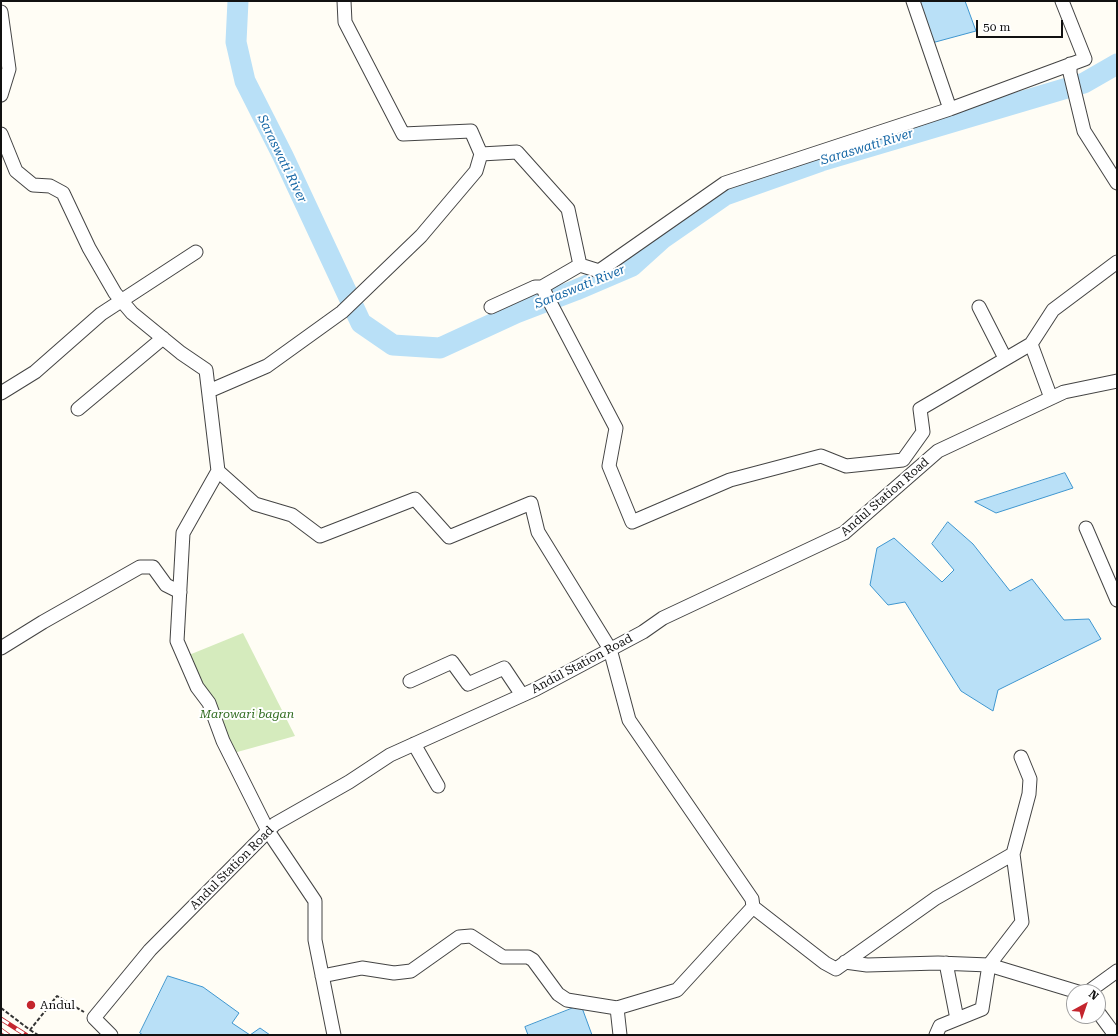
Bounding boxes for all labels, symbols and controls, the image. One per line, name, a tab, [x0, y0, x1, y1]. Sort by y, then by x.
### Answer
scale bar	[978, 12, 1065, 38]
text: 50 m	[983, 20, 1010, 34]
water label: Saraswati River	[254, 112, 310, 206]
water label: Saraswati River	[819, 125, 915, 169]
water label: Saraswati River	[532, 262, 628, 312]
street label: Andul Station Road	[838, 455, 932, 539]
street label: Andul Station Road	[529, 631, 635, 697]
park label: Marowari bagan	[200, 707, 294, 721]
street label: Andul Station Road	[187, 823, 277, 913]
north arrow	[1066, 984, 1106, 1024]
text: N	[1086, 987, 1101, 1003]
place label: Andul	[40, 998, 75, 1012]
marker: Andul	[25, 999, 37, 1011]

